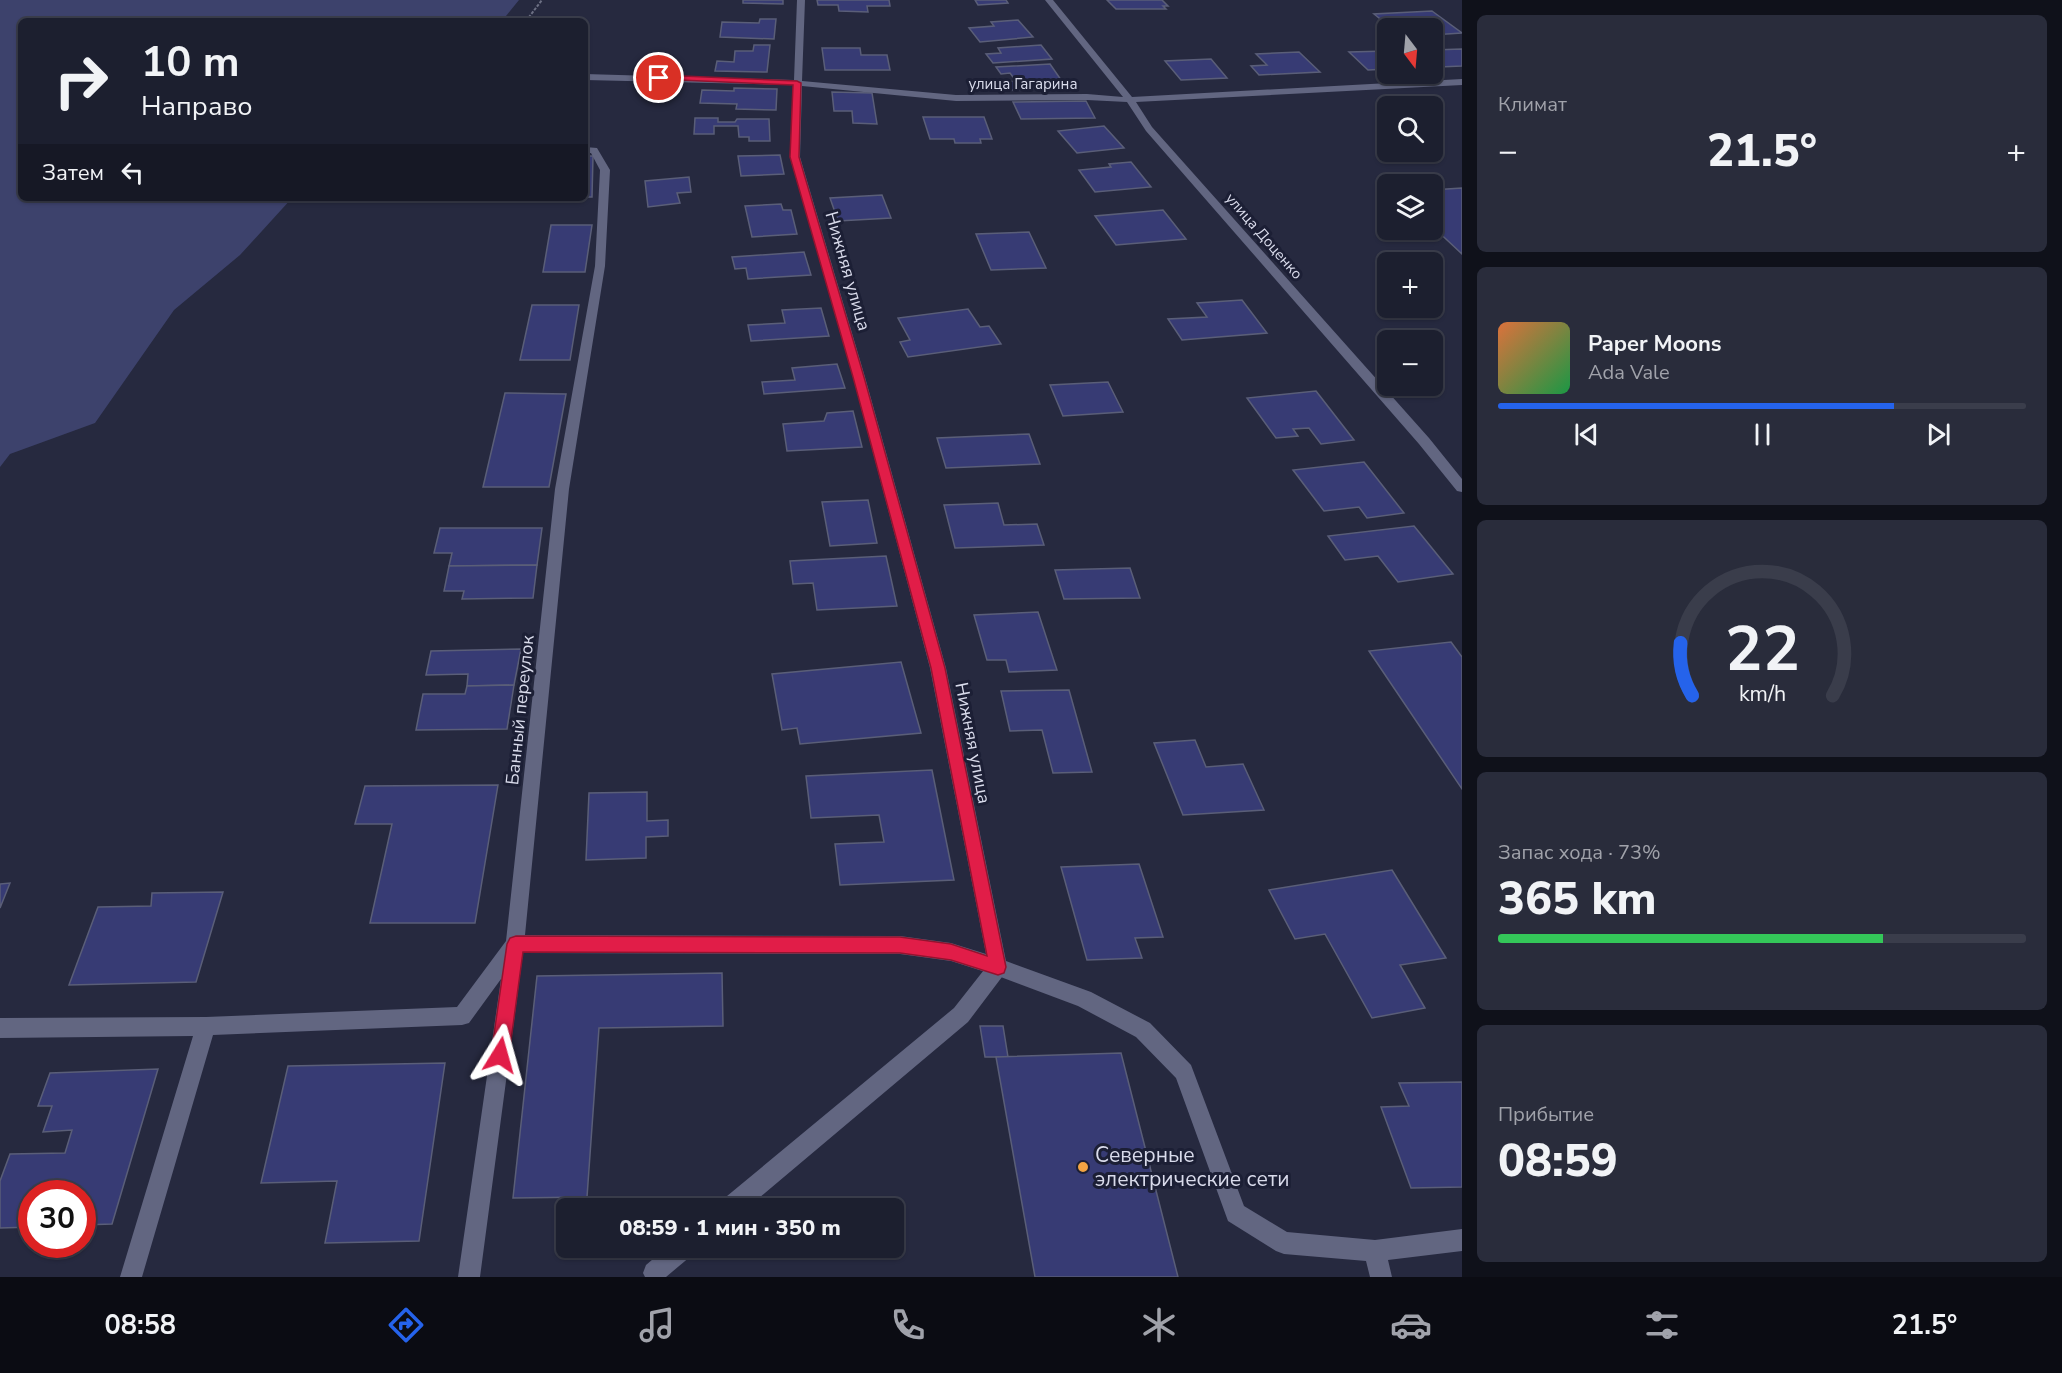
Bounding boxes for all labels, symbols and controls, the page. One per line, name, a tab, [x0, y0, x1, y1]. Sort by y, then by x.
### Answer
north arrow	[1377, 18, 1443, 84]
map controls	[1377, 18, 1443, 396]
text: 10 m	[141, 34, 240, 91]
icon: right	[42, 42, 120, 120]
pin	[633, 52, 684, 103]
icon: arrive	[642, 61, 675, 94]
street label: улица Гагарина	[968, 74, 1078, 94]
text: Направо	[141, 88, 252, 125]
text: Климат	[1498, 91, 1567, 118]
button: search	[1377, 96, 1443, 162]
text: 21.5°	[1707, 121, 1817, 182]
text: −	[1498, 129, 1518, 174]
text: +	[2006, 129, 2026, 174]
icon: left	[116, 156, 149, 189]
text: Затем	[42, 158, 104, 188]
button: layers	[1377, 174, 1443, 240]
street label: улица Доценко	[1221, 189, 1307, 283]
street label: Нижняя улица	[819, 209, 877, 333]
button: +	[1377, 252, 1443, 318]
text: Paper Moons	[1588, 329, 1722, 359]
button: −	[1377, 330, 1443, 396]
text: Ada Vale	[1588, 359, 1670, 386]
icon: previous	[1570, 418, 1603, 451]
icon: pause	[1746, 418, 1779, 451]
icon: next	[1922, 418, 1955, 451]
text: 22	[1725, 607, 1799, 692]
street label: Банный переулок	[500, 633, 540, 786]
text: km/h	[1738, 679, 1786, 709]
street label: Нижняя улица	[949, 680, 997, 806]
text: Запас хода · 73%	[1498, 839, 1661, 866]
text: 365 km	[1498, 869, 1657, 930]
position arrow	[468, 1023, 532, 1087]
text: Прибытие	[1498, 1101, 1594, 1128]
text: 08:59	[1498, 1131, 1618, 1192]
place label: Северные электрические сети	[1095, 1141, 1290, 1193]
marker: Северные электрические сети	[1076, 1160, 1090, 1174]
speed limit sign: 30	[18, 1180, 96, 1258]
text: 08:59 · 1 мин · 350 m	[619, 1213, 841, 1243]
icon: directions	[385, 1304, 427, 1346]
icon: music	[636, 1304, 678, 1346]
icon: phone	[887, 1304, 929, 1346]
icon: climate	[1138, 1304, 1180, 1346]
icon: car	[1390, 1304, 1432, 1346]
icon: filters	[1641, 1304, 1683, 1346]
text: 08:58	[105, 1307, 176, 1344]
text: 21.5°	[1892, 1307, 1957, 1344]

